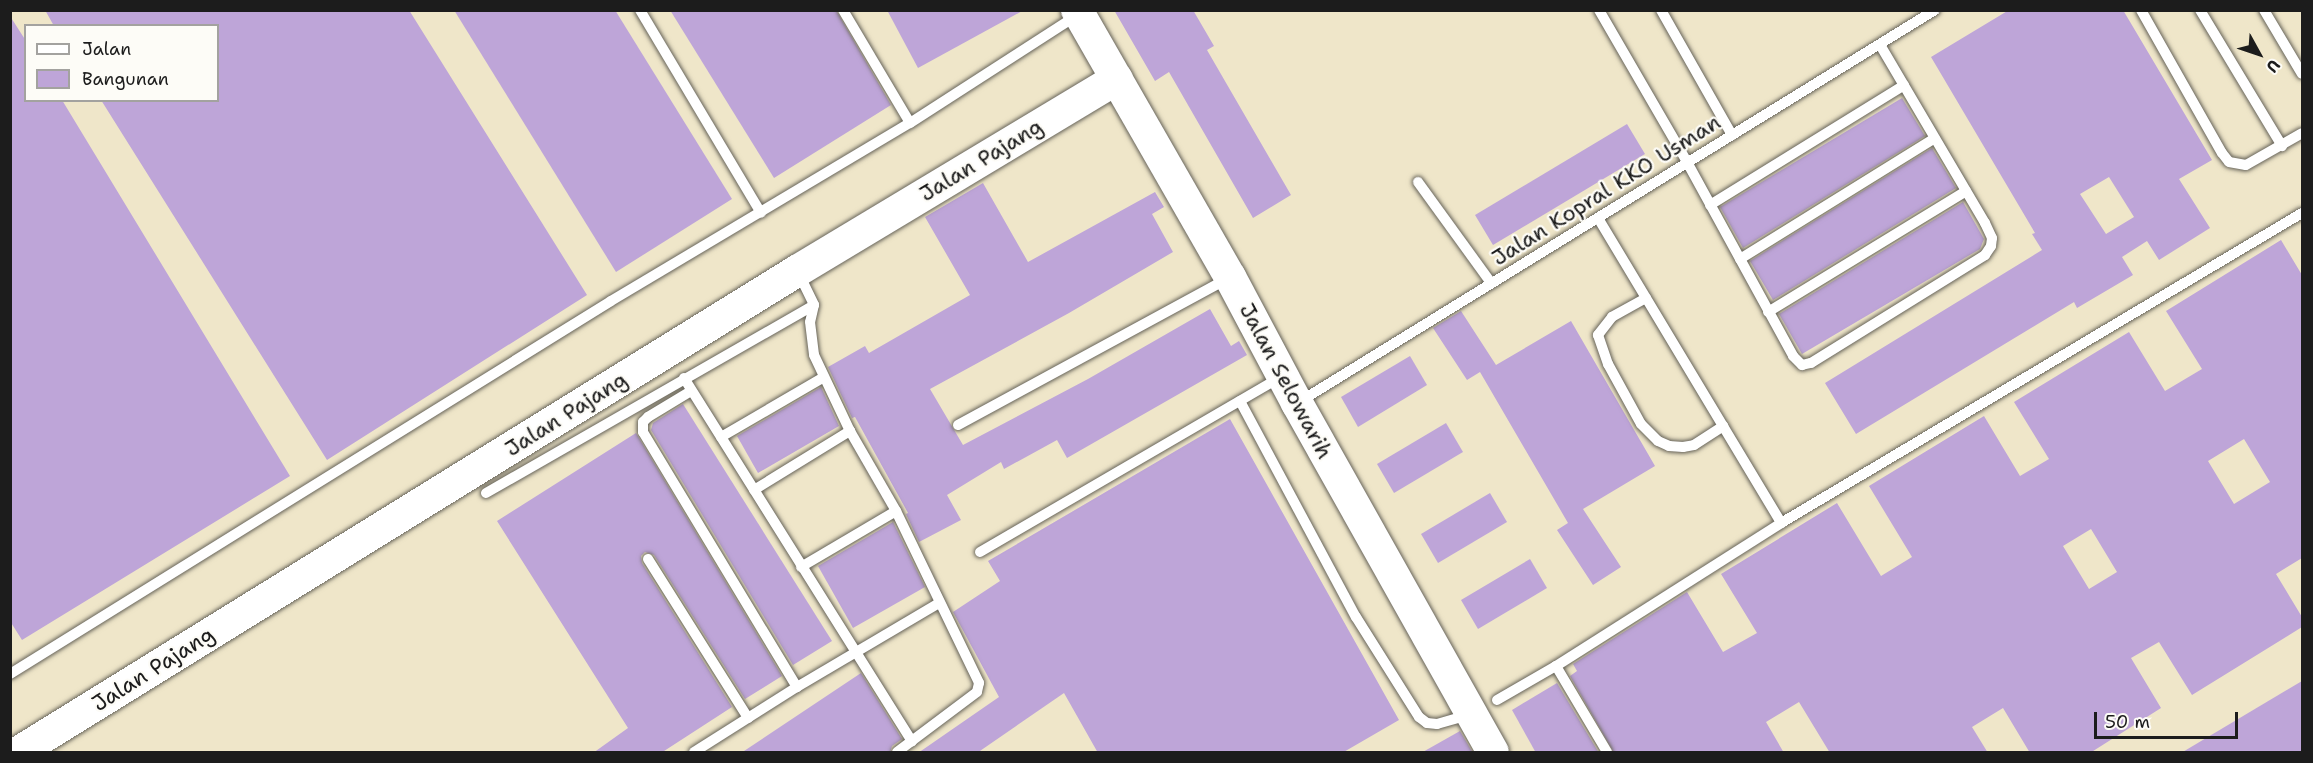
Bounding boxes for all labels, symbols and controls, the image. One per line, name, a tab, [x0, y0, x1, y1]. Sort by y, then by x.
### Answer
legend	[24, 24, 219, 102]
north arrow	[2229, 24, 2289, 84]
text: Jalan	[82, 37, 131, 61]
text: U	[2262, 55, 2285, 77]
text: Bangunan	[82, 67, 169, 91]
street label: Jalan Kopral KKO Usman	[1487, 109, 1725, 271]
street label: Jalan Pajang	[915, 113, 1047, 207]
street label: Jalan Selowarih	[1234, 299, 1338, 463]
street label: Jalan Pajang	[500, 366, 632, 462]
street label: Jalan Pajang	[87, 621, 219, 717]
scale bar	[2097, 700, 2241, 738]
text: 50 m	[2105, 710, 2150, 734]

